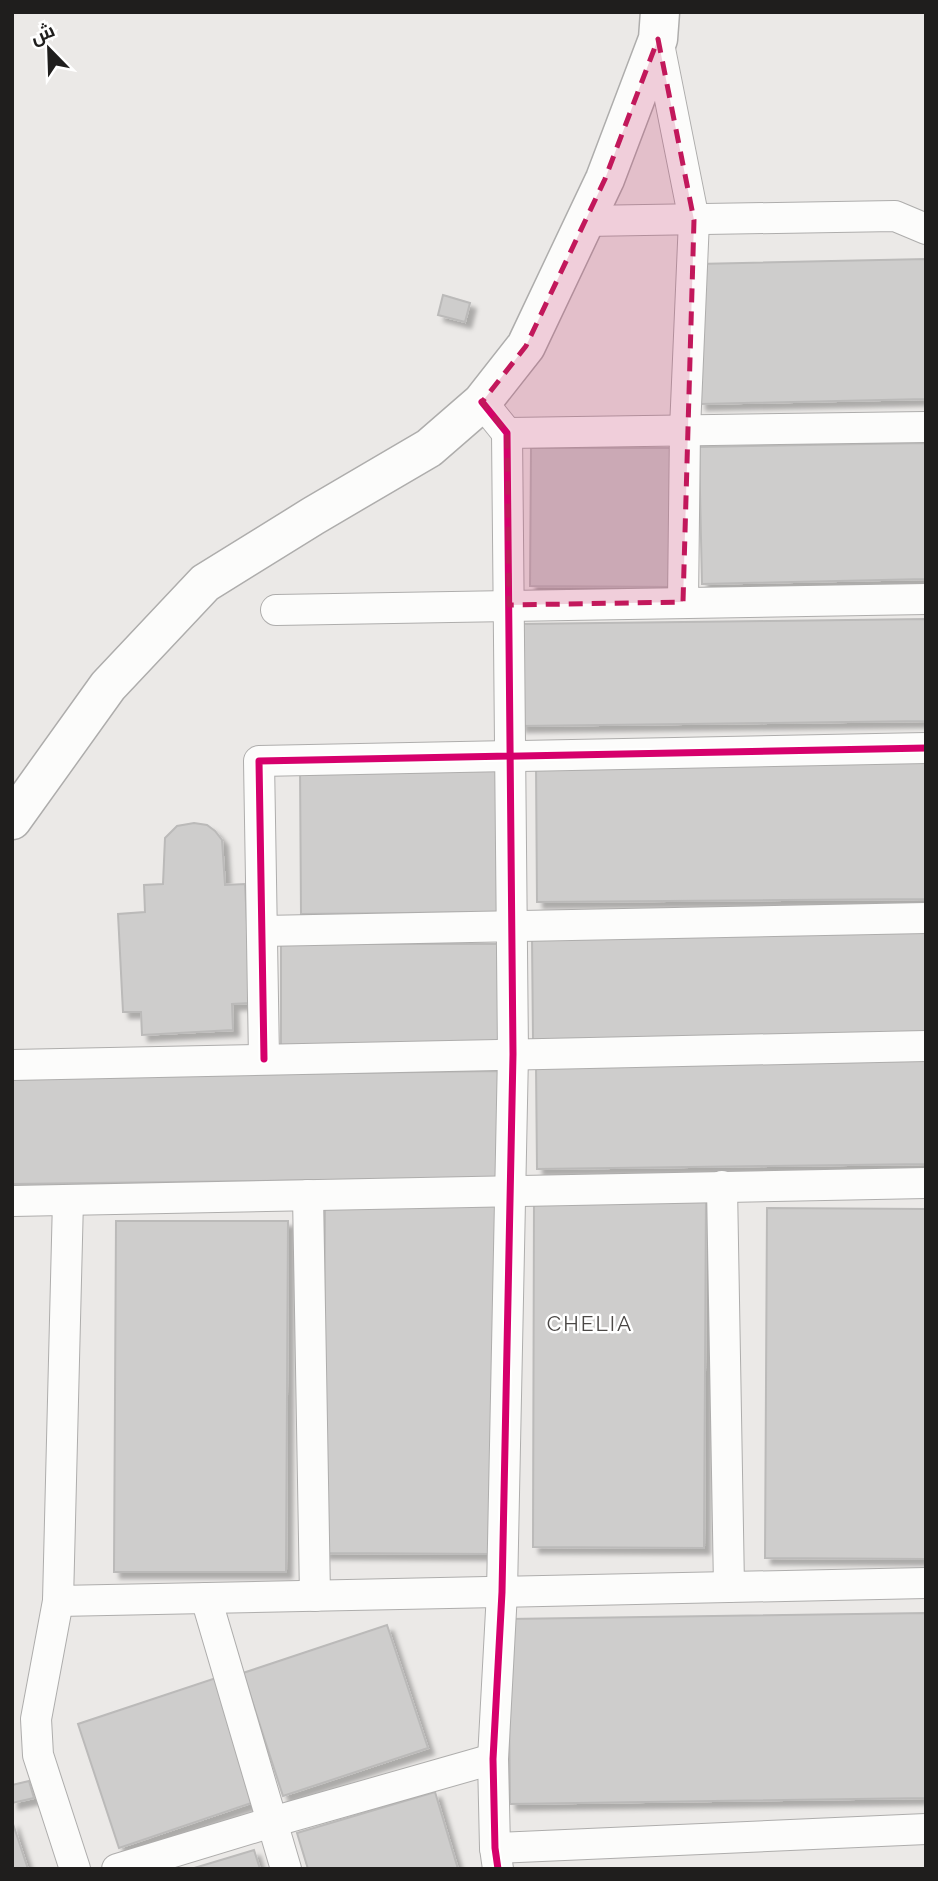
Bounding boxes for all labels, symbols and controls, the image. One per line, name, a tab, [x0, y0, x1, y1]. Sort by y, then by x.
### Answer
north arrow	[14, 14, 84, 84]
text: ش	[27, 18, 58, 49]
district label: CHELIA	[547, 1311, 633, 1336]

